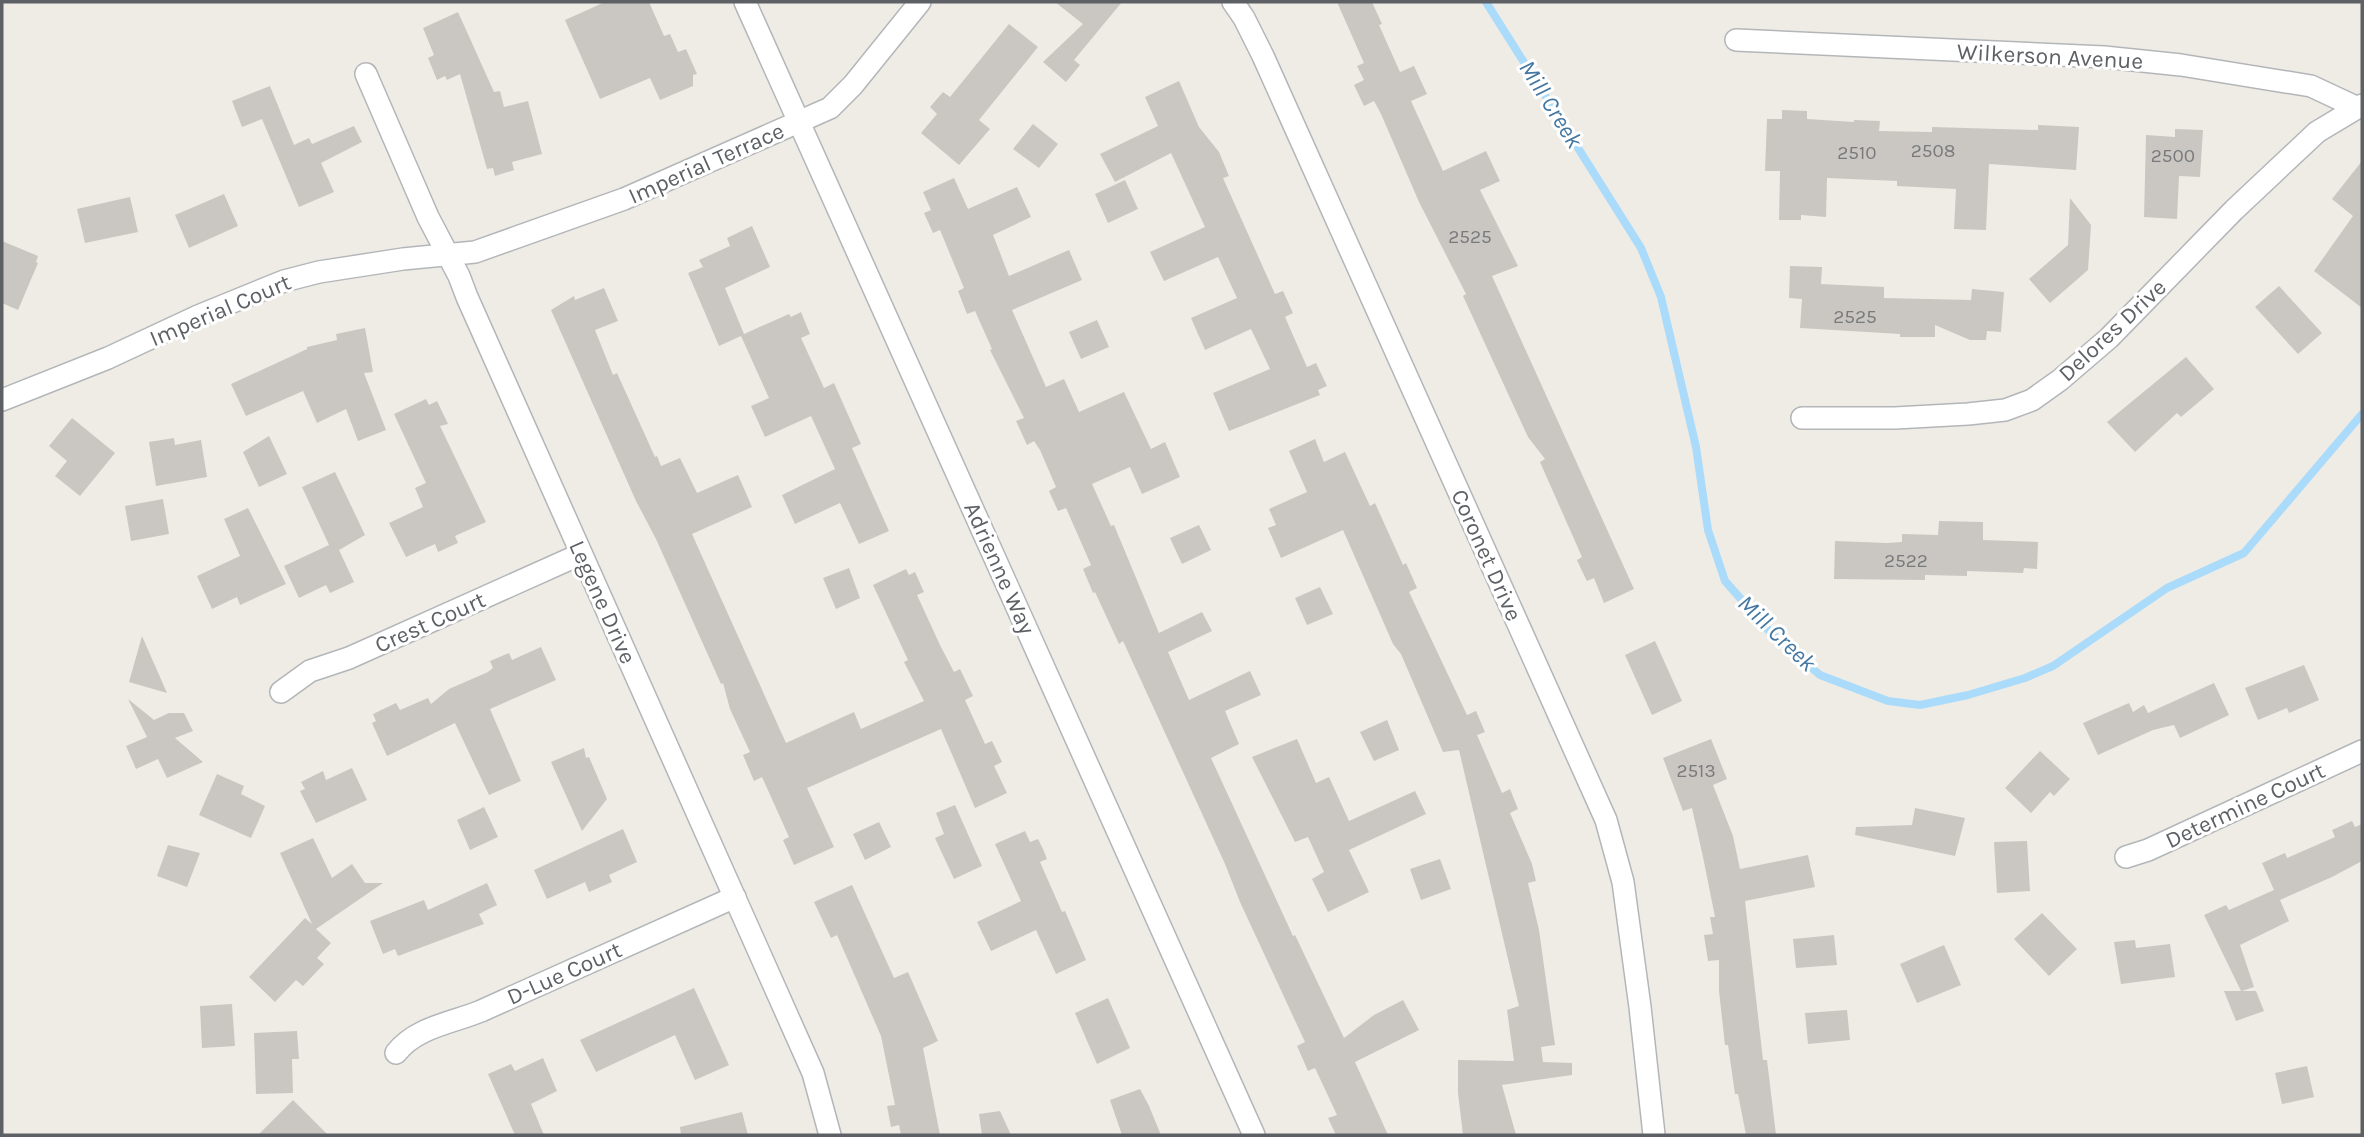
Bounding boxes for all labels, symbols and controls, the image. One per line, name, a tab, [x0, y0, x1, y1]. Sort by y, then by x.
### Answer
street label: Wilkerson Avenue	[1956, 38, 2144, 75]
water label: Mill Creek	[1513, 55, 1589, 154]
street label: Imperial Terrace	[624, 117, 788, 210]
house number: 2508	[1911, 140, 1955, 162]
house number: 2510	[1837, 142, 1877, 164]
house number: 2500	[2151, 145, 2195, 167]
house number: 2525	[1448, 226, 1492, 248]
street label: Imperial Court	[146, 268, 295, 352]
street label: Delores Drive	[2053, 274, 2172, 387]
house number: 2525	[1833, 306, 1877, 328]
street label: Coronet Drive	[1446, 485, 1528, 625]
street label: Adrienne Way	[958, 498, 1041, 639]
street label: Legene Drive	[563, 536, 642, 668]
house number: 2522	[1884, 550, 1928, 572]
street label: Crest Court	[371, 586, 490, 659]
water label: Mill Creek	[1732, 589, 1823, 678]
street label: Determine Court	[2161, 757, 2330, 854]
house number: 2513	[1676, 760, 1716, 782]
street label: D-Lue Court	[503, 936, 626, 1011]

